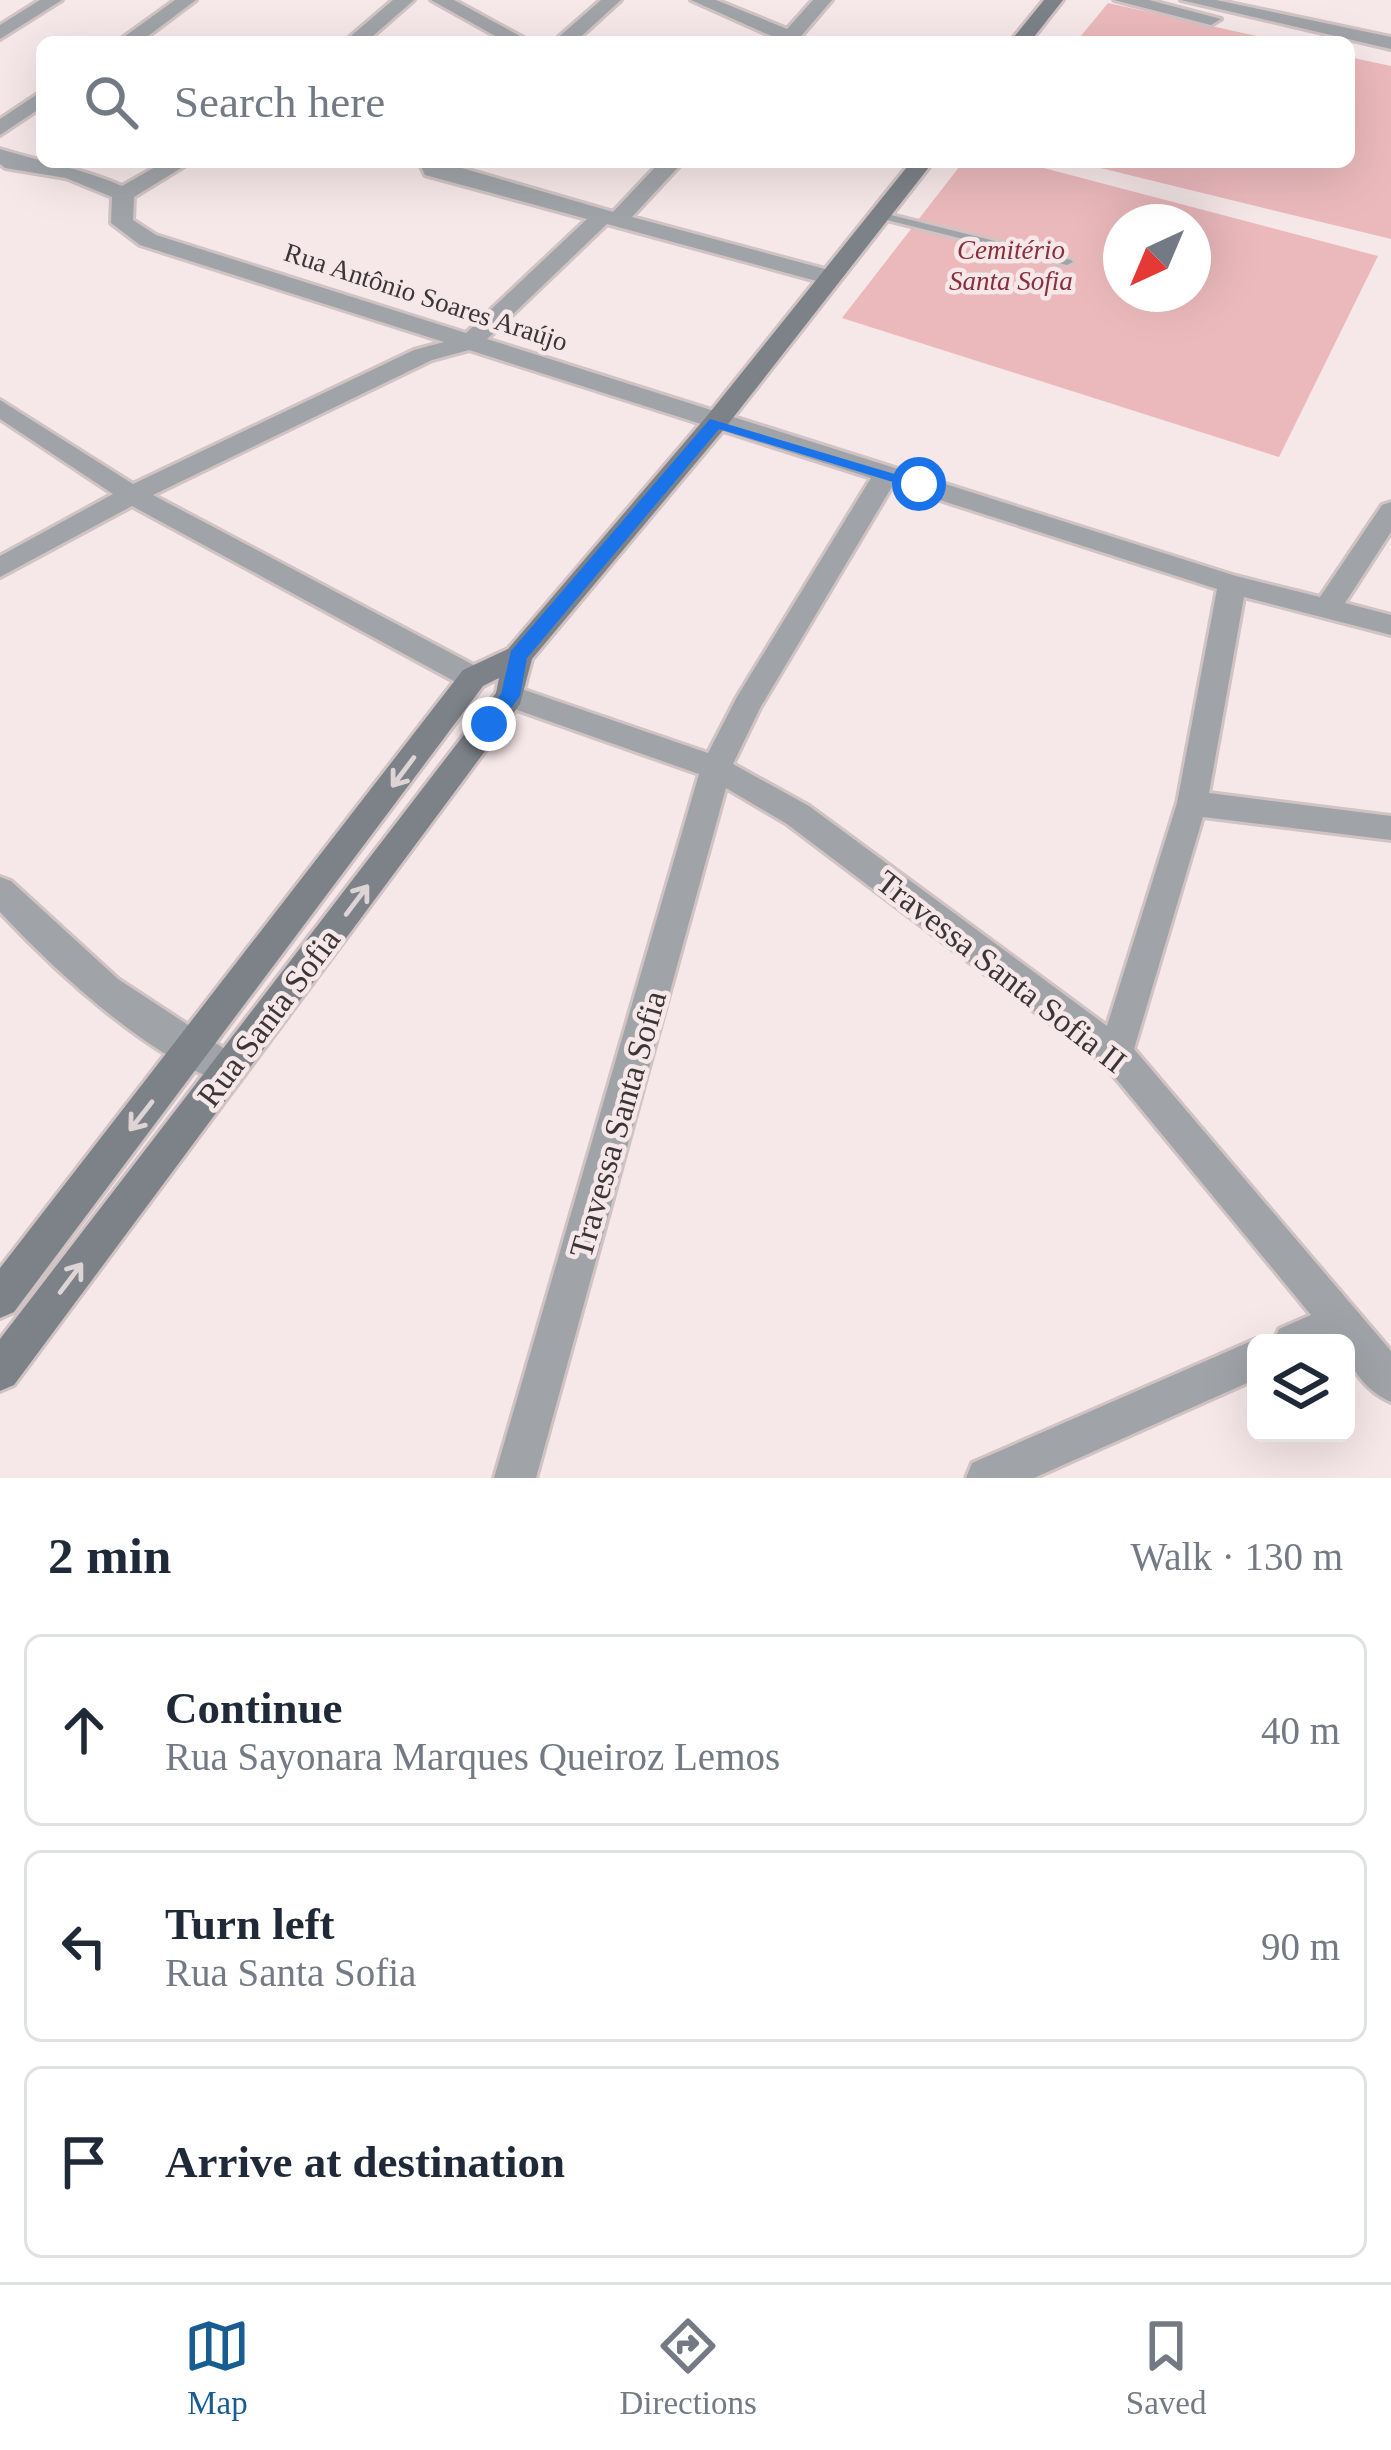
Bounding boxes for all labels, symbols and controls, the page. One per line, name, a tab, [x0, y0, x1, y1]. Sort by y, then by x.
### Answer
search box	[36, 36, 1355, 168]
icon: search	[78, 69, 144, 135]
text: Search here	[174, 77, 385, 127]
north arrow	[1103, 204, 1211, 312]
park label: Cemitério Santa Sofia	[949, 235, 1073, 296]
street label: Rua Antônio Soares Araújo	[280, 237, 572, 357]
route start	[892, 457, 946, 511]
route end	[462, 697, 516, 751]
one-way arrow	[390, 755, 416, 787]
street label: Travessa Santa Sofia II	[870, 863, 1133, 1080]
one-way arrow	[343, 884, 369, 916]
street label: Rua Santa Sofia	[190, 922, 347, 1113]
street label: Travessa Santa Sofia	[563, 987, 673, 1262]
one-way arrow	[129, 1099, 155, 1131]
one-way arrow	[57, 1262, 83, 1294]
map controls	[1247, 1334, 1355, 1442]
button: layers	[1247, 1334, 1355, 1442]
text: 2 min	[48, 1528, 171, 1584]
text: Walk · 130 m	[1131, 1535, 1343, 1578]
text: Continue	[165, 1683, 343, 1733]
icon: ahead	[51, 1697, 117, 1763]
text: 40 m	[1261, 1709, 1340, 1752]
text: Rua Sayonara Marques Queiroz Lemos	[165, 1735, 780, 1778]
text: Turn left	[165, 1899, 335, 1949]
icon: left	[51, 1913, 117, 1979]
text: 90 m	[1261, 1925, 1340, 1968]
text: Rua Santa Sofia	[165, 1951, 416, 1994]
icon: arrive	[51, 2129, 117, 2195]
text: Arrive at destination	[165, 2137, 565, 2187]
tab: Map	[184, 2313, 250, 2422]
tab: Directions	[619, 2313, 757, 2422]
tab: Saved	[1126, 2313, 1207, 2422]

